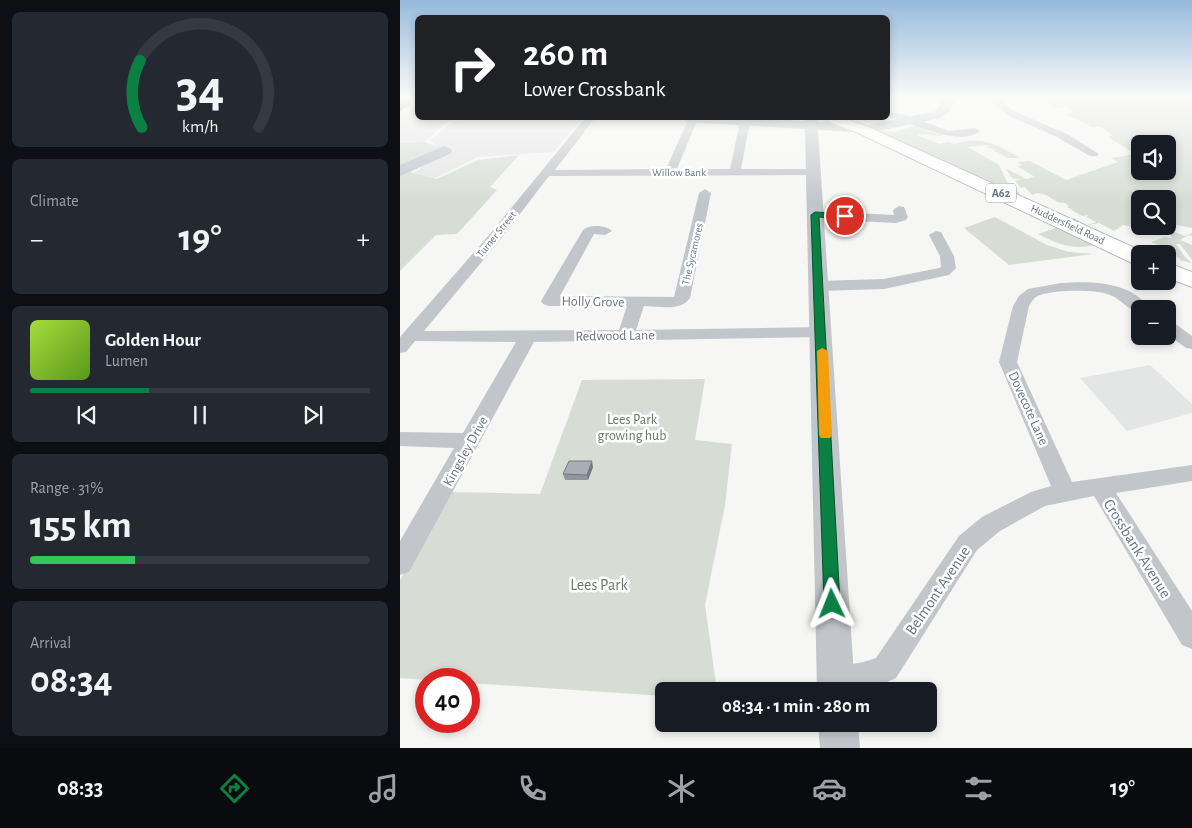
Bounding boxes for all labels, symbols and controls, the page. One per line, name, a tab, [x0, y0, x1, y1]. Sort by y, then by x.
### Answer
icon: right	[440, 35, 505, 100]
text: 260 m	[523, 37, 608, 72]
text: 34	[176, 64, 224, 116]
text: Lower Crossbank	[523, 78, 666, 100]
text: km/h	[182, 118, 218, 136]
map controls	[1131, 135, 1176, 345]
button: sound	[1131, 135, 1176, 180]
street label: Willow Bank	[652, 167, 706, 178]
road number: A62	[986, 184, 1016, 202]
button: search	[1131, 190, 1176, 235]
text: Climate	[30, 193, 79, 209]
pin	[824, 195, 866, 237]
icon: arrive	[831, 202, 859, 230]
street label: Huddersfield Road	[1029, 202, 1107, 247]
street label: Turner Street	[475, 209, 518, 259]
text: 19°	[178, 220, 222, 258]
street label: The Sycamores	[680, 222, 705, 286]
text: −	[30, 226, 43, 254]
text: +	[357, 226, 370, 254]
button: +	[1131, 245, 1176, 290]
street label: Holly Grove	[561, 294, 625, 310]
button: −	[1131, 300, 1176, 345]
street label: Redwood Lane	[575, 328, 655, 344]
text: Golden Hour	[105, 331, 201, 350]
text: Lumen	[105, 353, 148, 369]
street label: Dovecote Lane	[1006, 369, 1051, 447]
icon: previous	[73, 401, 101, 429]
icon: pause	[186, 401, 214, 429]
icon: next	[299, 401, 327, 429]
park label: Lees Park growing hub	[598, 413, 666, 443]
street label: Kingsley Drive	[441, 414, 491, 489]
text: Range · 31%	[30, 480, 103, 496]
street label: Crossbank Avenue	[1100, 496, 1174, 601]
text: 155 km	[30, 507, 132, 545]
street label: Belmont Avenue	[902, 543, 973, 638]
park label: Lees Park	[570, 577, 628, 593]
position arrow	[805, 577, 857, 629]
text: Arrival	[30, 635, 71, 651]
text: 08:34	[30, 662, 113, 700]
speed limit sign: 40	[415, 668, 480, 733]
text: 08:34 · 1 min · 280 m	[722, 697, 870, 716]
icon: directions	[217, 771, 252, 806]
icon: music	[366, 771, 401, 806]
icon: phone	[515, 771, 550, 806]
icon: climate	[664, 771, 699, 806]
icon: car	[812, 771, 847, 806]
icon: filters	[961, 771, 996, 806]
text: 08:33	[57, 777, 103, 799]
text: 19°	[1110, 777, 1135, 799]

